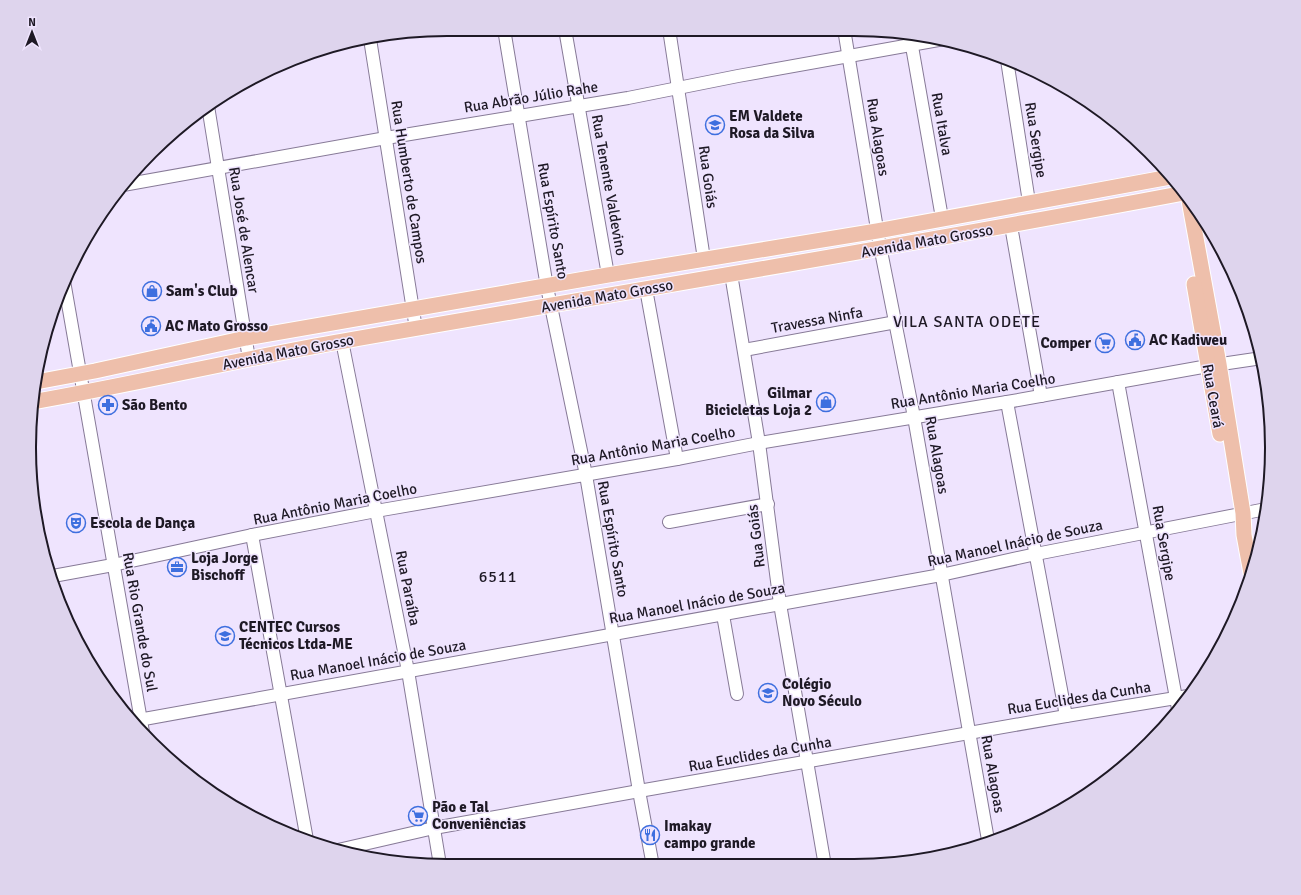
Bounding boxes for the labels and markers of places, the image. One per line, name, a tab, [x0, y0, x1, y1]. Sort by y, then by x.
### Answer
place label: EM Valdete Rosa da Silva	[729, 107, 815, 142]
school or university icon: EM Valdete Rosa da Silva	[704, 114, 726, 136]
shop icon: Sam's Club	[141, 280, 163, 302]
place label: Sam's Club	[166, 282, 237, 300]
public building icon: AC Mato Grosso	[140, 315, 162, 337]
place label: AC Mato Grosso	[165, 317, 268, 335]
public building icon: AC Kadiweu	[1124, 329, 1146, 351]
place label: AC Kadiweu	[1149, 331, 1227, 349]
supermarket icon: Comper	[1094, 332, 1116, 354]
place label: Comper	[1041, 334, 1091, 352]
place label: Gilmar Bicicletas Loja 2	[705, 384, 812, 419]
shop icon: Gilmar Bicicletas Loja 2	[815, 391, 837, 413]
pharmacy icon: São Bento	[97, 394, 119, 416]
place label: São Bento	[122, 396, 187, 414]
theatre icon: Escola de Dança	[65, 512, 87, 534]
place label: Escola de Dança	[90, 514, 195, 532]
place label: Loja Jorge Bischoff	[191, 549, 258, 584]
office icon: Loja Jorge Bischoff	[166, 556, 188, 578]
place label: CENTEC Cursos Técnicos Ltda-ME	[239, 618, 353, 653]
school or university icon: CENTEC Cursos Técnicos Ltda-ME	[214, 625, 236, 647]
place label: Colégio Novo Século	[782, 675, 862, 710]
school or university icon: Colégio Novo Século	[757, 682, 779, 704]
place label: Pão e Tal Conveniências	[432, 798, 526, 833]
supermarket icon: Pão e Tal Conveniências	[407, 805, 429, 827]
place label: Imakay campo grande	[664, 817, 755, 852]
restaurant icon: Imakay campo grande	[639, 824, 661, 846]

